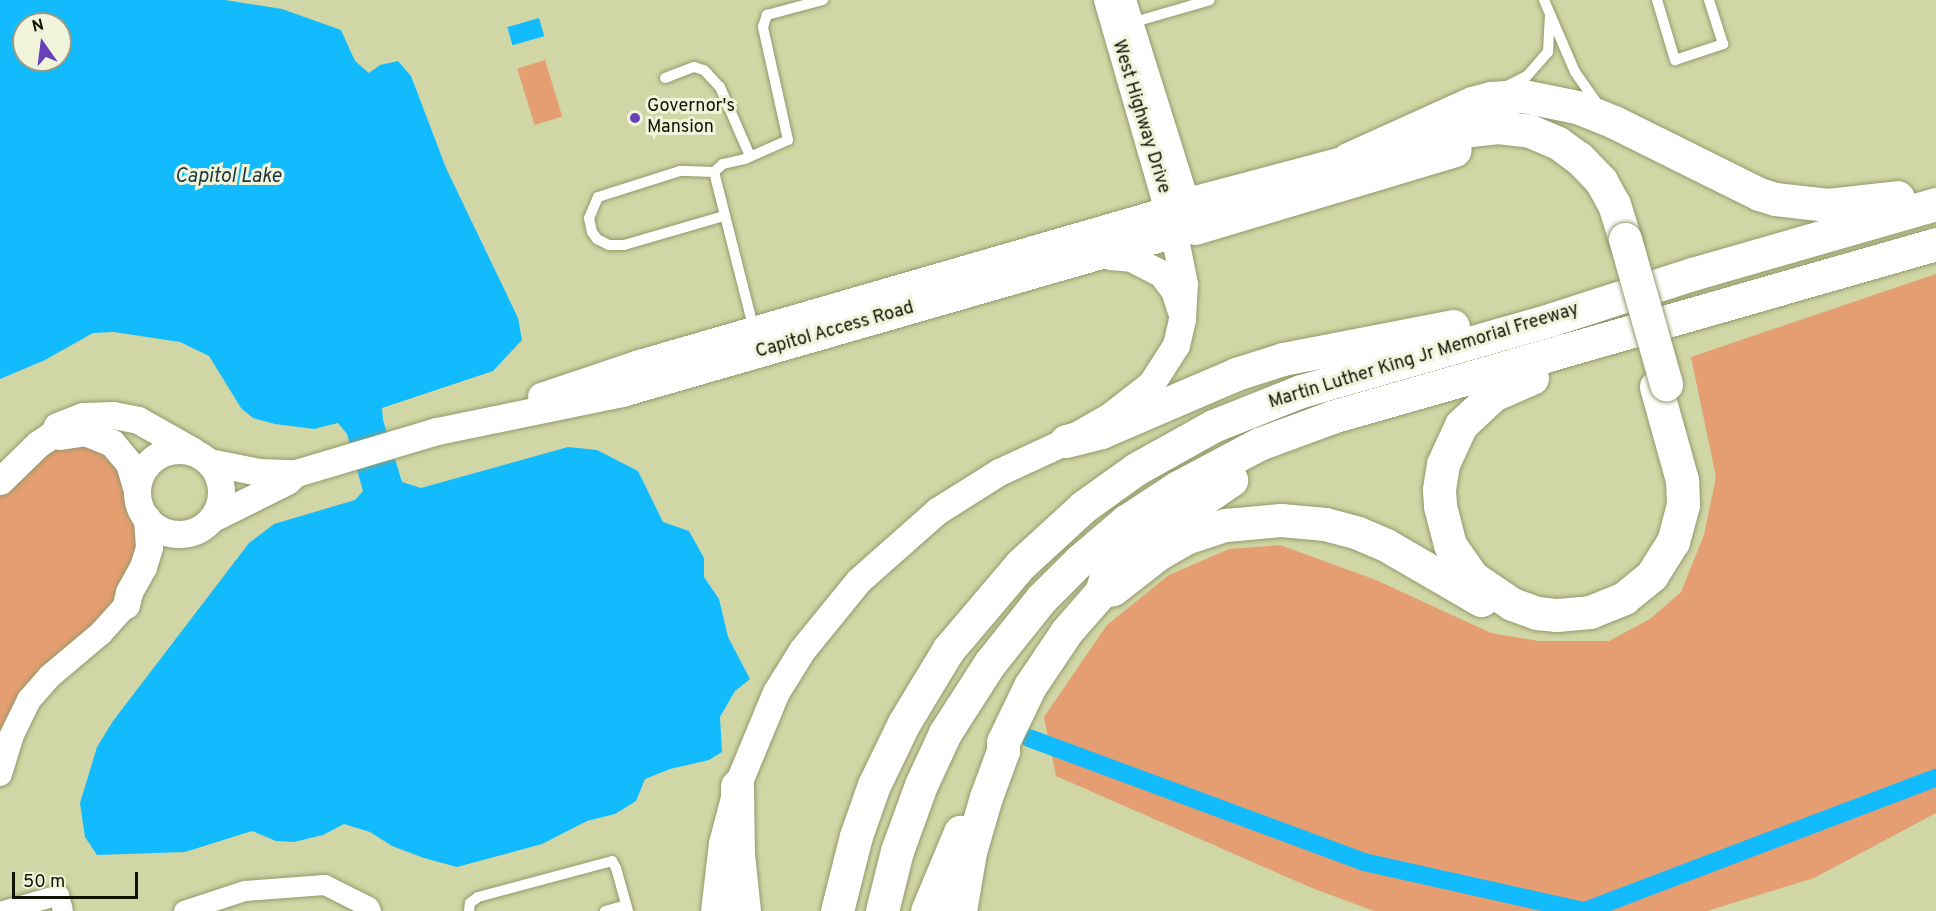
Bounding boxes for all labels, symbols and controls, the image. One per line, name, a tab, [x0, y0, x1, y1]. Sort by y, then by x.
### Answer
north arrow	[12, 12, 72, 72]
text: N	[30, 15, 46, 38]
street label: West Highway Drive	[1106, 38, 1174, 196]
place label: Governor's Mansion	[647, 97, 735, 140]
marker: Governor's Mansion	[628, 111, 642, 125]
water label: Capitol Lake	[175, 165, 281, 189]
street label: Capitol Access Road	[753, 298, 917, 364]
street label: Martin Luther King Jr Memorial Freeway	[1266, 299, 1582, 415]
scale bar	[15, 860, 141, 898]
text: 50 m	[23, 871, 65, 894]

